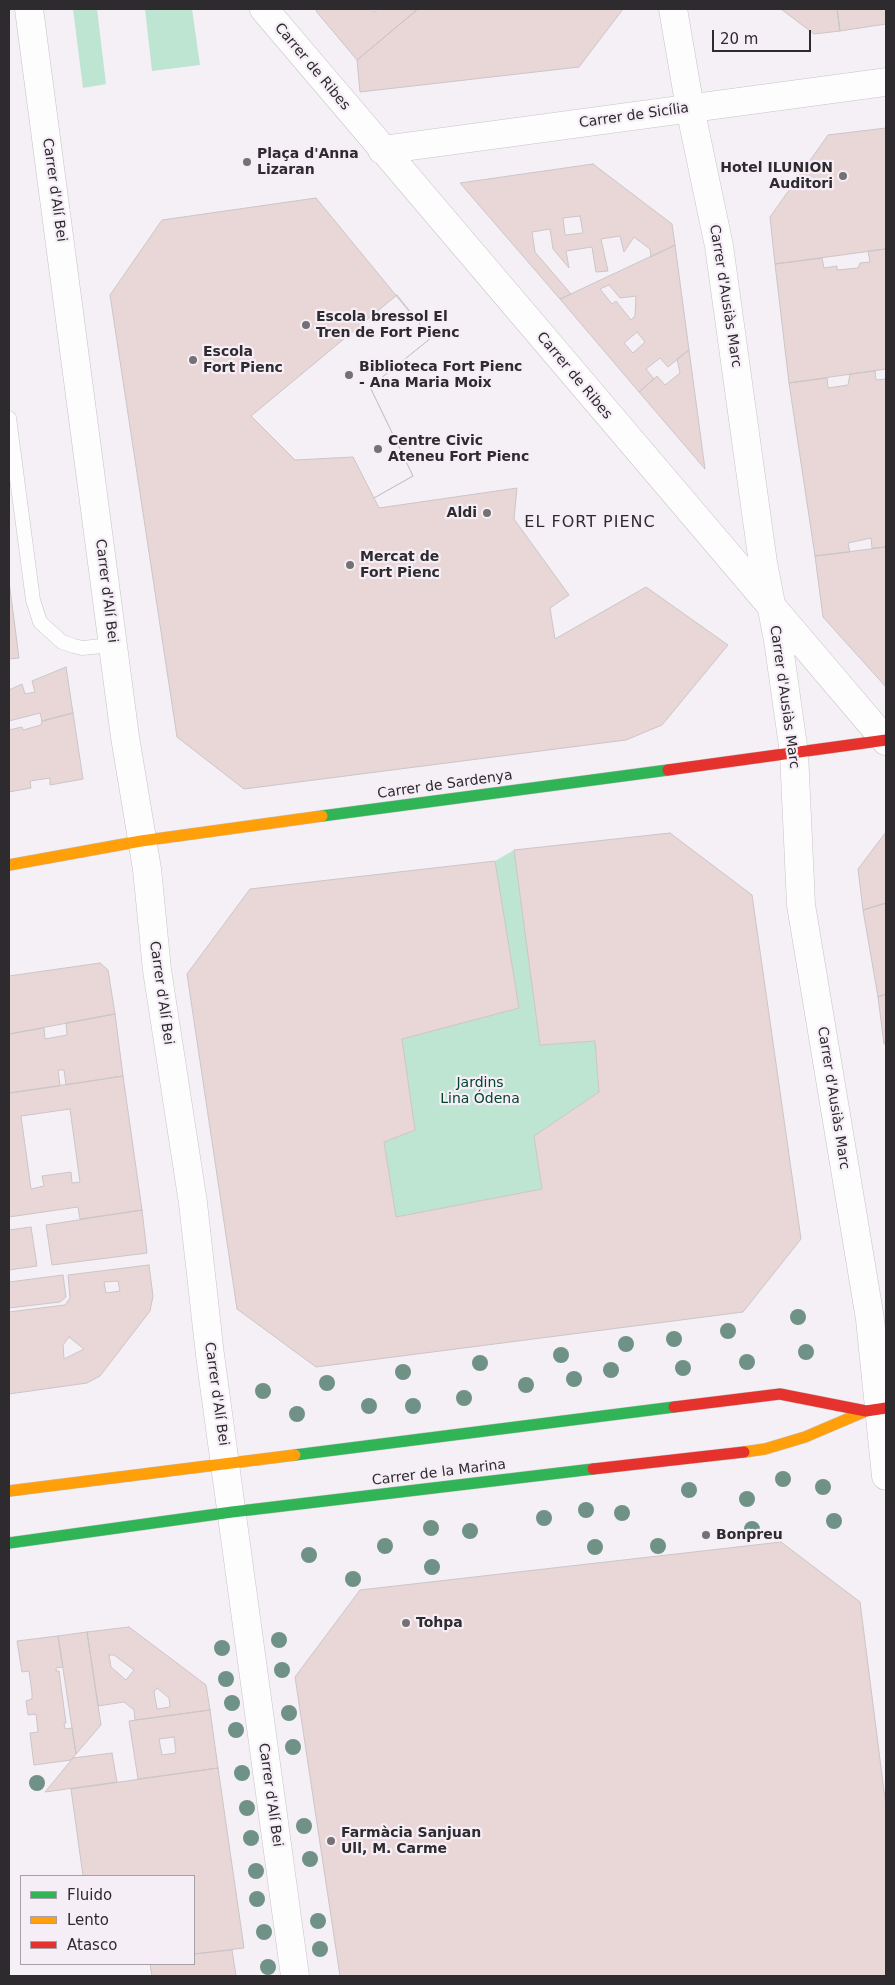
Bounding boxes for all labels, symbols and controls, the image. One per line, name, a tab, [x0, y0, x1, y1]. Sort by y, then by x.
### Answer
street label: Carrer de Ribes	[271, 20, 353, 114]
scale bar	[715, 20, 814, 52]
text: 20 m	[720, 30, 758, 48]
street label: Carrer de Sicília	[578, 100, 690, 132]
street label: Carrer d'Alí Bei	[38, 137, 70, 243]
place label: Plaça d'Anna Lizaran	[257, 146, 359, 178]
marker: Plaça d'Anna Lizaran	[241, 156, 253, 168]
place label: Hotel ILUNION Auditori	[720, 160, 833, 192]
marker: Hotel ILUNION Auditori	[837, 170, 849, 182]
street label: Carrer d'Ausiàs Marc	[705, 223, 745, 369]
place label: Escola bressol El Tren de Fort Pienc	[316, 309, 460, 342]
marker: Escola bressol El Tren de Fort Pienc	[300, 319, 312, 331]
street label: Carrer de Ribes	[533, 329, 615, 423]
place label: Escola Fort Pienc	[203, 344, 283, 377]
marker: Escola Fort Pienc	[187, 354, 199, 366]
place label: Biblioteca Fort Pienc - Ana Maria Moix	[359, 359, 522, 392]
marker: Biblioteca Fort Pienc - Ana Maria Moix	[343, 369, 355, 381]
place label: Centre Civic Ateneu Fort Pienc	[388, 433, 529, 466]
marker: Centre Civic Ateneu Fort Pienc	[372, 443, 384, 455]
place label: Aldi	[447, 505, 477, 521]
marker: Aldi	[481, 507, 493, 519]
district label: EL FORT PIENC	[523, 513, 657, 533]
street label: Carrer d'Alí Bei	[91, 538, 121, 644]
place label: Mercat de Fort Pienc	[360, 549, 440, 582]
marker: Mercat de Fort Pienc	[344, 559, 356, 571]
street label: Carrer d'Ausiàs Marc	[766, 624, 802, 770]
street label: Carrer de Sardenya	[376, 767, 514, 803]
street label: Carrer d'Alí Bei	[145, 940, 177, 1046]
street label: Carrer d'Ausiàs Marc	[813, 1025, 853, 1171]
park label: Jardins Lina Ódena	[440, 1075, 520, 1108]
street label: Carrer d'Alí Bei	[200, 1341, 232, 1447]
street label: Carrer de la Marina	[371, 1456, 507, 1490]
place label: Bonpreu	[716, 1527, 783, 1543]
marker: Bonpreu	[700, 1529, 712, 1541]
place label: Tohpa	[416, 1615, 463, 1631]
marker: Tohpa	[400, 1617, 412, 1629]
street label: Carrer d'Alí Bei	[254, 1742, 286, 1848]
place label: Farmàcia Sanjuan Ull, M. Carme	[341, 1825, 481, 1858]
marker: Farmàcia Sanjuan Ull, M. Carme	[325, 1835, 337, 1847]
legend	[20, 1875, 195, 1965]
text: Fluido	[67, 1886, 112, 1904]
text: Lento	[67, 1911, 109, 1929]
text: Atasco	[67, 1936, 117, 1954]

